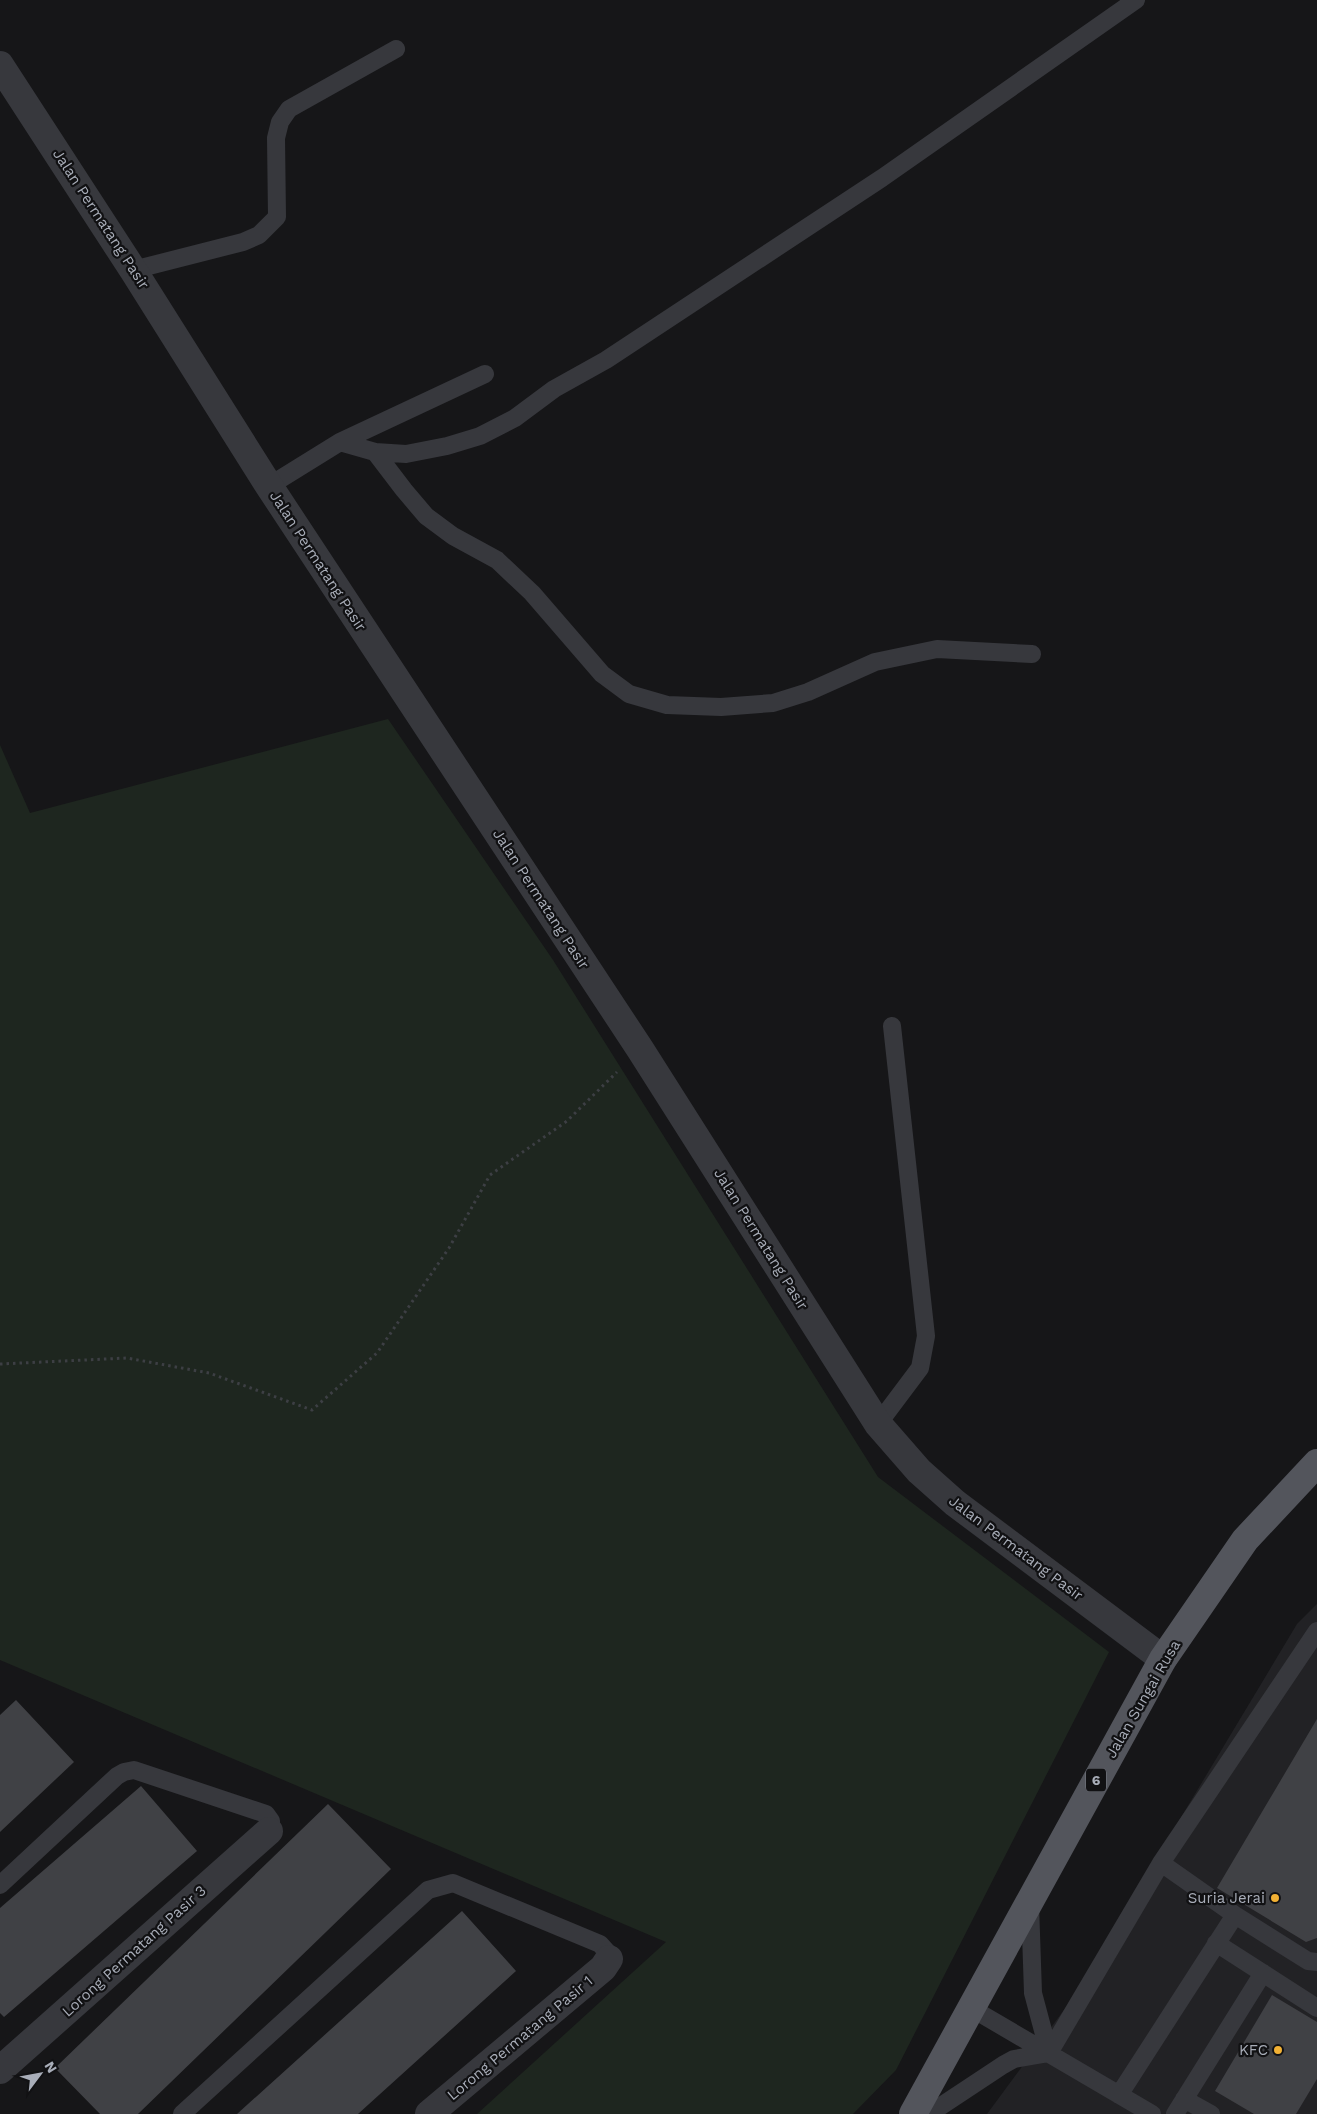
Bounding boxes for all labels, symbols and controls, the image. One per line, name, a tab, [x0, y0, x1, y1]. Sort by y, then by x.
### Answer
street label: Jalan Permatang Pasir	[49, 146, 153, 292]
street label: Jalan Permatang Pasir	[266, 488, 370, 634]
street label: Jalan Permatang Pasir	[489, 826, 593, 972]
street label: Jalan Permatang Pasir	[710, 1165, 812, 1313]
street label: Jalan Permatang Pasir	[945, 1492, 1087, 1604]
street label: Jalan Sungai Rusa	[1102, 1636, 1184, 1761]
road number: 6	[1086, 1768, 1106, 1792]
street label: Lorong Permatang Pasir 3	[58, 1882, 210, 2020]
place label: Suria Jerai	[1188, 1889, 1265, 1907]
marker: Suria Jerai	[1269, 1892, 1281, 1904]
street label: Lorong Permatang Pasir 1	[444, 1972, 596, 2104]
place label: KFC	[1239, 2041, 1268, 2059]
marker: KFC	[1272, 2044, 1284, 2056]
north arrow	[15, 2049, 65, 2099]
text: N	[41, 2058, 61, 2076]

